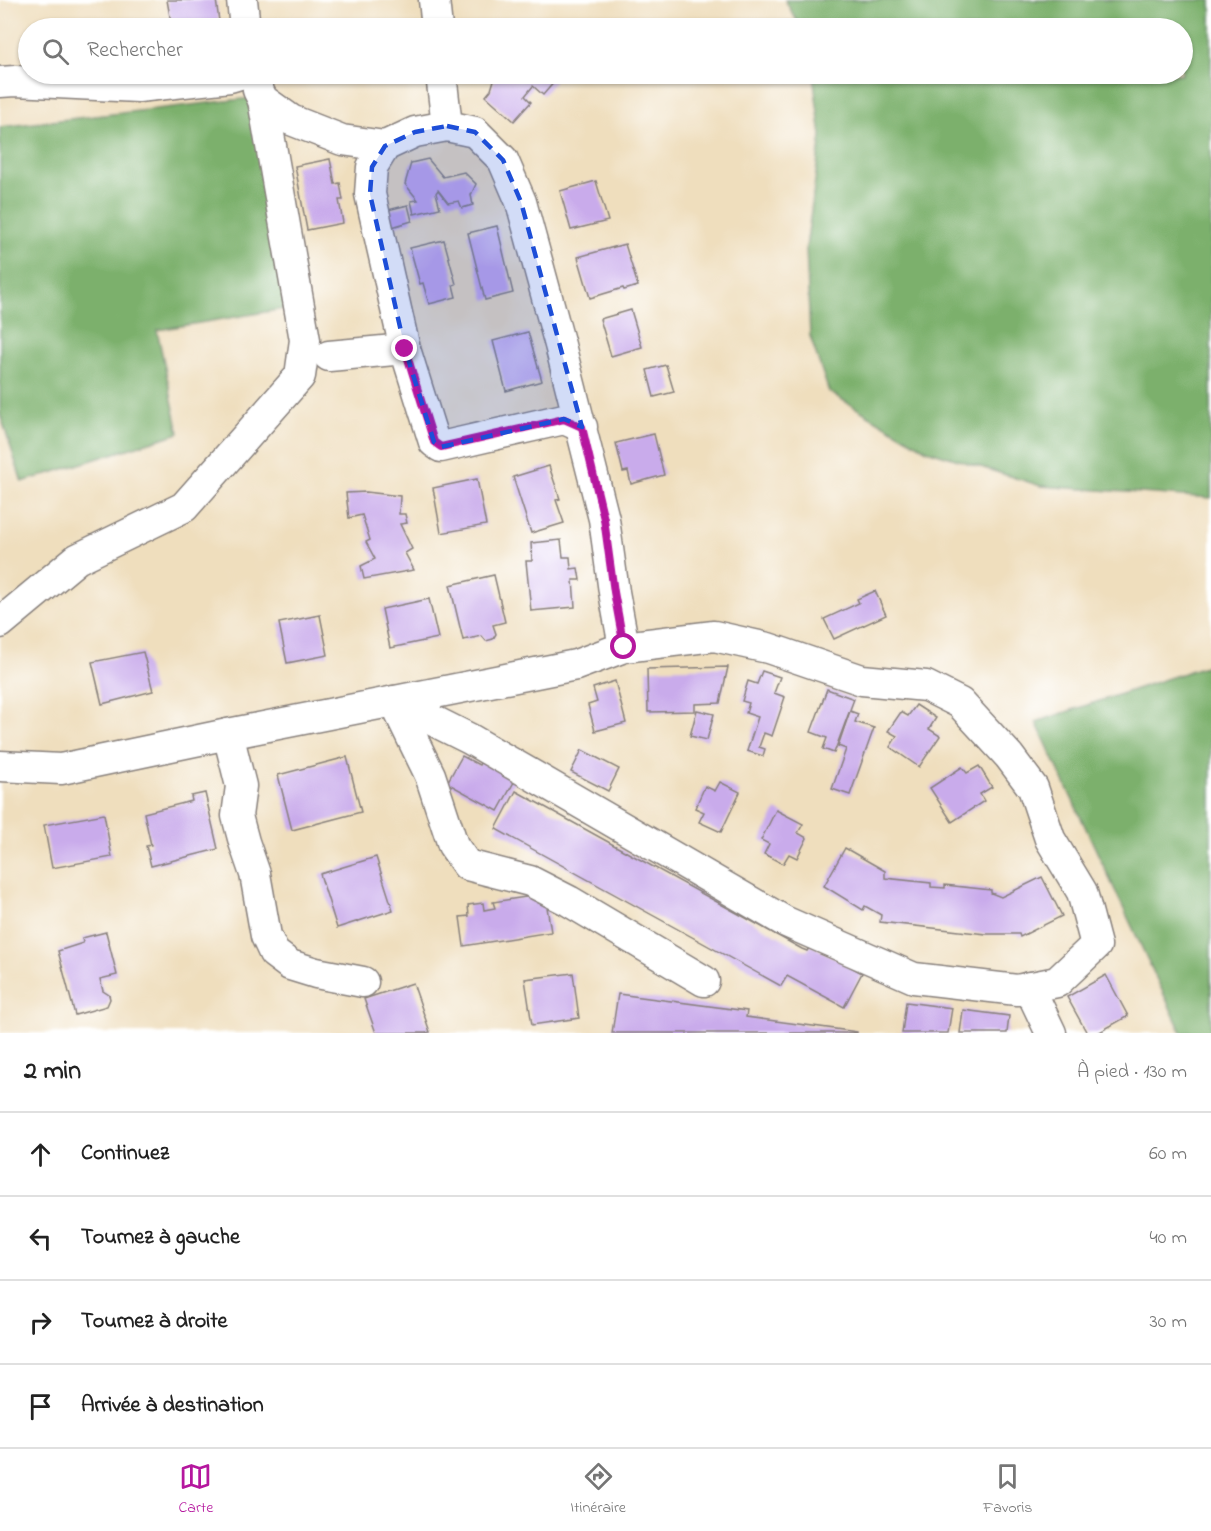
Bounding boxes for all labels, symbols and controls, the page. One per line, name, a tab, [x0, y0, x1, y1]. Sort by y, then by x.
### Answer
search box	[18, 18, 1193, 84]
icon: search	[39, 35, 72, 68]
text: Rechercher	[87, 35, 183, 67]
route end	[391, 335, 417, 361]
route start	[610, 633, 636, 659]
text: 2 min	[24, 1053, 81, 1091]
text: À pied · 130 m	[1077, 1058, 1187, 1087]
icon: ahead	[24, 1138, 57, 1171]
text: Continuez	[81, 1138, 169, 1170]
text: 60 m	[1149, 1140, 1187, 1169]
icon: left	[24, 1222, 57, 1255]
text: Tournez à gauche	[81, 1222, 240, 1254]
text: 40 m	[1150, 1224, 1187, 1253]
icon: right	[24, 1306, 57, 1339]
text: Tournez à droite	[81, 1306, 227, 1338]
text: 30 m	[1150, 1308, 1187, 1337]
icon: arrive	[24, 1390, 57, 1423]
text: Arrivée à destination	[81, 1390, 264, 1422]
tab: Carte	[178, 1460, 213, 1520]
tab: Itinéraire	[570, 1460, 626, 1520]
tab: Favoris	[983, 1460, 1033, 1520]

